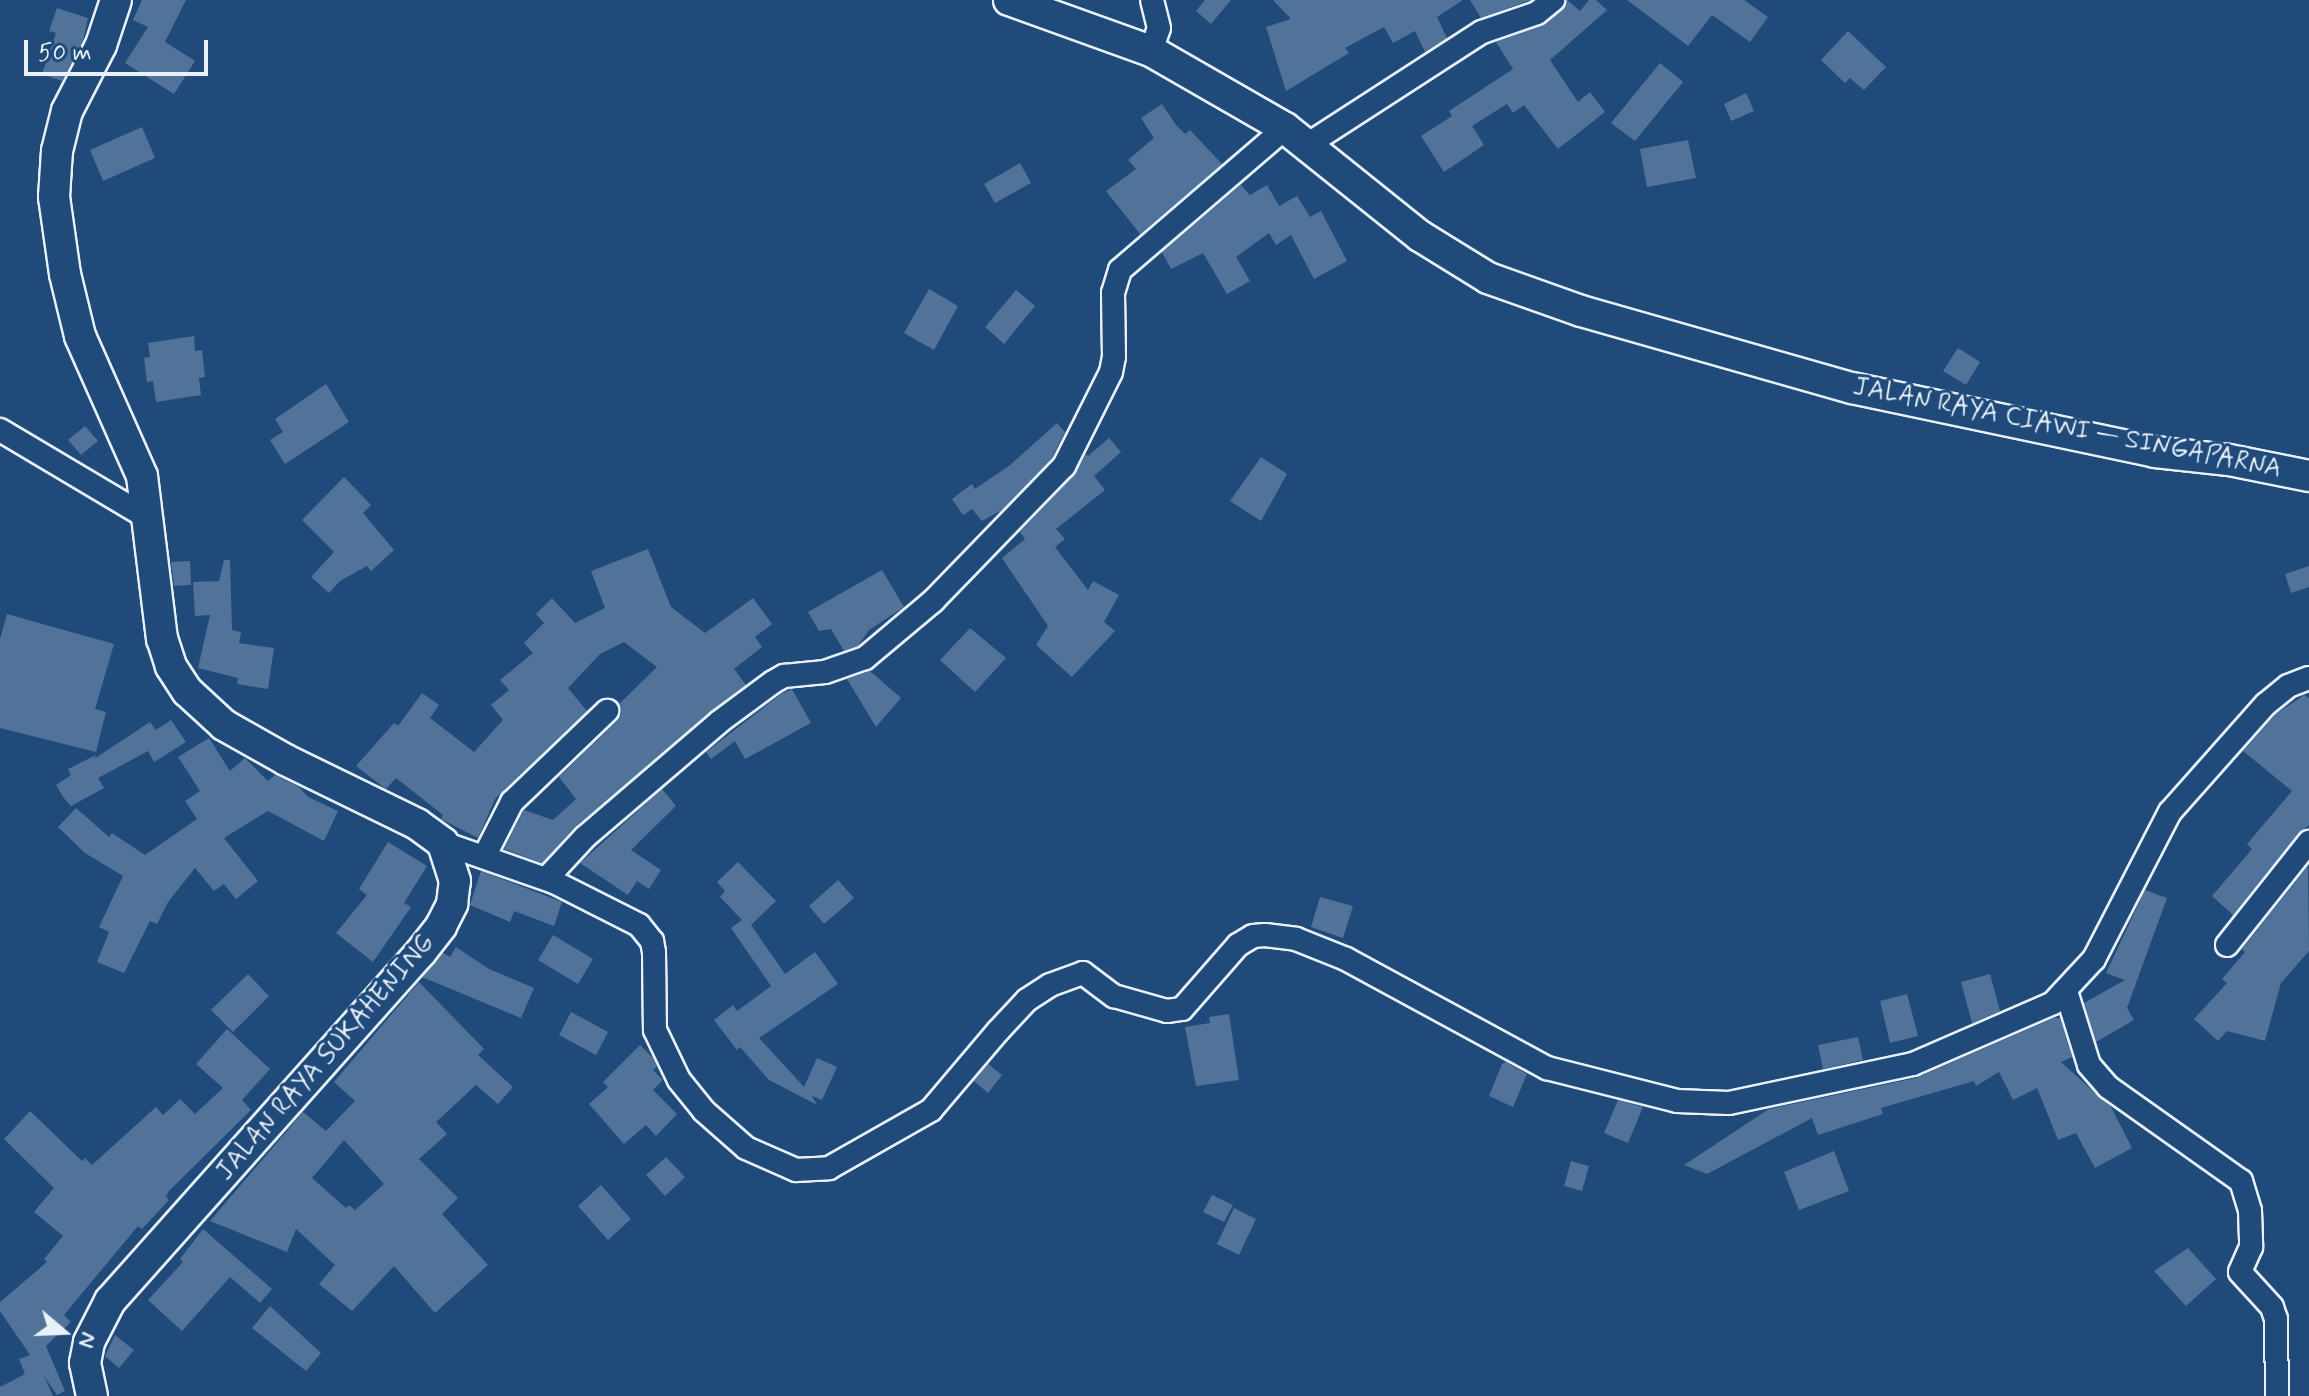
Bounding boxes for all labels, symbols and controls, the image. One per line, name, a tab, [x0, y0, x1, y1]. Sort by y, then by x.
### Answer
scale bar	[28, 24, 212, 74]
text: 50 m	[38, 38, 92, 69]
street label: JALAN RAYA CIAWI — SINGAPARNA	[1854, 373, 2280, 485]
street label: JALAN RAYA SUKAHENING	[210, 928, 442, 1188]
north arrow	[24, 1292, 104, 1372]
text: N	[71, 1328, 102, 1351]

